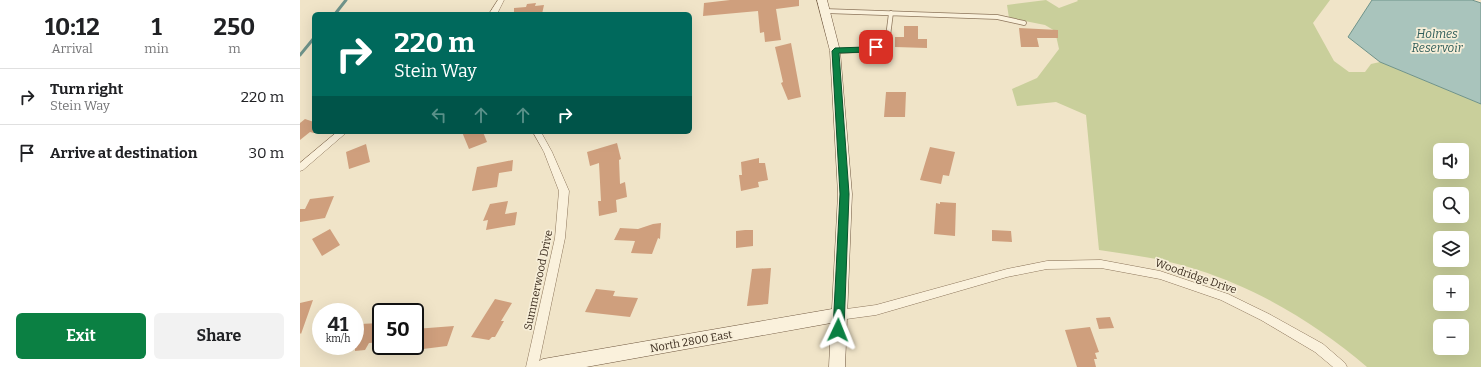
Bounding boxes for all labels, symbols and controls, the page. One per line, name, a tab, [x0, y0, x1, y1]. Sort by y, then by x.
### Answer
text: 10:12	[45, 13, 100, 41]
text: 1	[151, 13, 162, 41]
text: 250	[213, 13, 255, 41]
text: 220 m	[394, 26, 475, 59]
water label: Holmes Reservoir	[1411, 27, 1464, 55]
icon: right	[328, 28, 380, 80]
pin	[859, 30, 893, 64]
icon: arrive	[865, 36, 887, 58]
text: Arrival	[52, 41, 93, 56]
text: min	[144, 41, 169, 56]
text: m	[228, 41, 241, 56]
text: Stein Way	[394, 60, 477, 82]
text: Turn right	[50, 80, 123, 98]
icon: right	[16, 86, 38, 108]
text: 220 m	[241, 88, 284, 106]
text: Stein Way	[50, 98, 110, 113]
icon: left	[428, 104, 450, 126]
icon: ahead	[470, 104, 492, 126]
icon: ahead	[512, 104, 534, 126]
icon: right	[554, 104, 576, 126]
icon: arrive	[16, 142, 38, 164]
map controls	[1433, 143, 1469, 355]
button: sound	[1433, 143, 1469, 179]
text: Arrive at destination	[50, 144, 197, 162]
text: 30 m	[249, 144, 284, 162]
button: search	[1433, 187, 1469, 223]
street label: Summerwood Drive	[522, 229, 555, 331]
button: layers	[1433, 231, 1469, 267]
street label: Woodridge Drive	[1153, 256, 1238, 297]
button: +	[1433, 275, 1469, 311]
speed limit sign: 50	[372, 303, 424, 355]
position arrow	[817, 309, 859, 351]
text: 41	[328, 312, 348, 336]
button: Exit	[16, 313, 146, 359]
button: Share	[154, 313, 284, 359]
button: −	[1433, 319, 1469, 355]
street label: North 2800 East	[649, 328, 733, 355]
text: km/h	[326, 333, 350, 345]

